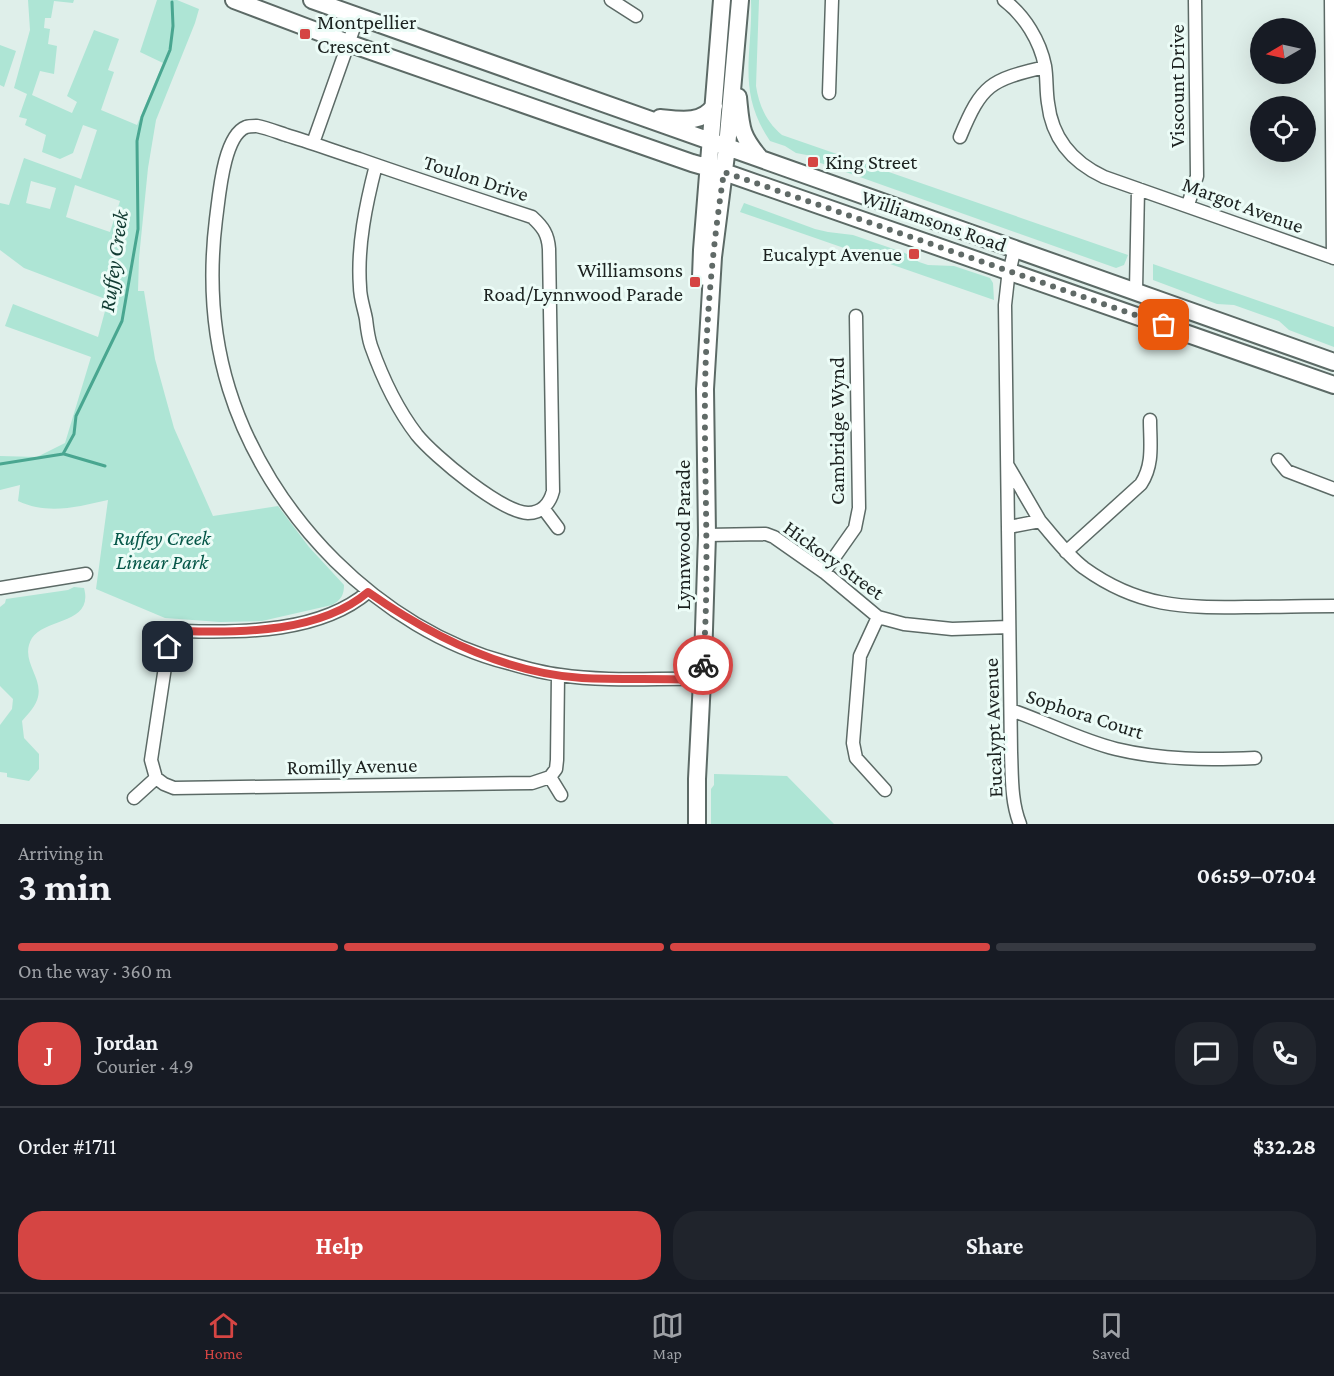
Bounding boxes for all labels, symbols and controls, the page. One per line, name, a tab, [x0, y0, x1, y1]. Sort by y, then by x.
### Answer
place label: Montpellier Crescent	[317, 10, 417, 58]
north arrow	[1250, 18, 1316, 84]
map controls	[1250, 18, 1316, 162]
street label: Viscount Drive	[1165, 24, 1189, 148]
marker: Montpellier Crescent	[298, 27, 312, 41]
button: locate	[1250, 96, 1316, 162]
street label: Toulon Drive	[420, 150, 532, 206]
place label: King Street	[825, 150, 918, 174]
marker: King Street	[806, 155, 820, 169]
street label: Margot Avenue	[1179, 172, 1307, 238]
street label: Williamsons Road	[858, 185, 1010, 257]
water label: Ruffey Creek	[94, 207, 133, 313]
place label: Eucalypt Avenue	[762, 242, 902, 266]
marker: Eucalypt Avenue	[907, 247, 921, 261]
place label: Williamsons Road/Lynnwood Parade	[483, 258, 683, 306]
marker: Williamsons Road/Lynnwood Parade	[688, 275, 702, 289]
pin	[1138, 299, 1189, 350]
icon: bag	[1147, 308, 1180, 341]
street label: Cambridge Wynd	[825, 357, 849, 505]
street label: Lynnwood Parade	[671, 460, 695, 610]
street label: Hickory Street	[779, 515, 890, 605]
park label: Ruffey Creek Linear Park	[113, 526, 212, 574]
pin	[142, 621, 193, 672]
icon: home	[151, 630, 184, 663]
courier	[673, 635, 733, 695]
icon: bike	[687, 649, 720, 682]
street label: Eucalypt Avenue	[979, 658, 1007, 798]
street label: Sophora Court	[1023, 684, 1148, 745]
street label: Romilly Avenue	[286, 753, 418, 779]
text: Arriving in	[18, 842, 103, 864]
text: 06:59–07:04	[1197, 863, 1316, 888]
text: 3 min	[18, 865, 111, 908]
text: On the way · 360 m	[18, 960, 172, 982]
button: chat	[1175, 1022, 1238, 1085]
button: phone	[1253, 1022, 1316, 1085]
text: Jordan	[96, 1030, 158, 1055]
text: J	[46, 1041, 53, 1066]
text: Courier · 4.9	[96, 1055, 194, 1077]
text: Order #1711	[18, 1134, 117, 1159]
text: $32.28	[1253, 1134, 1316, 1159]
button: Help	[18, 1211, 661, 1280]
button: Share	[673, 1211, 1316, 1280]
tab: Home	[204, 1309, 243, 1362]
tab: Map	[651, 1309, 684, 1362]
tab: Saved	[1092, 1309, 1130, 1362]

